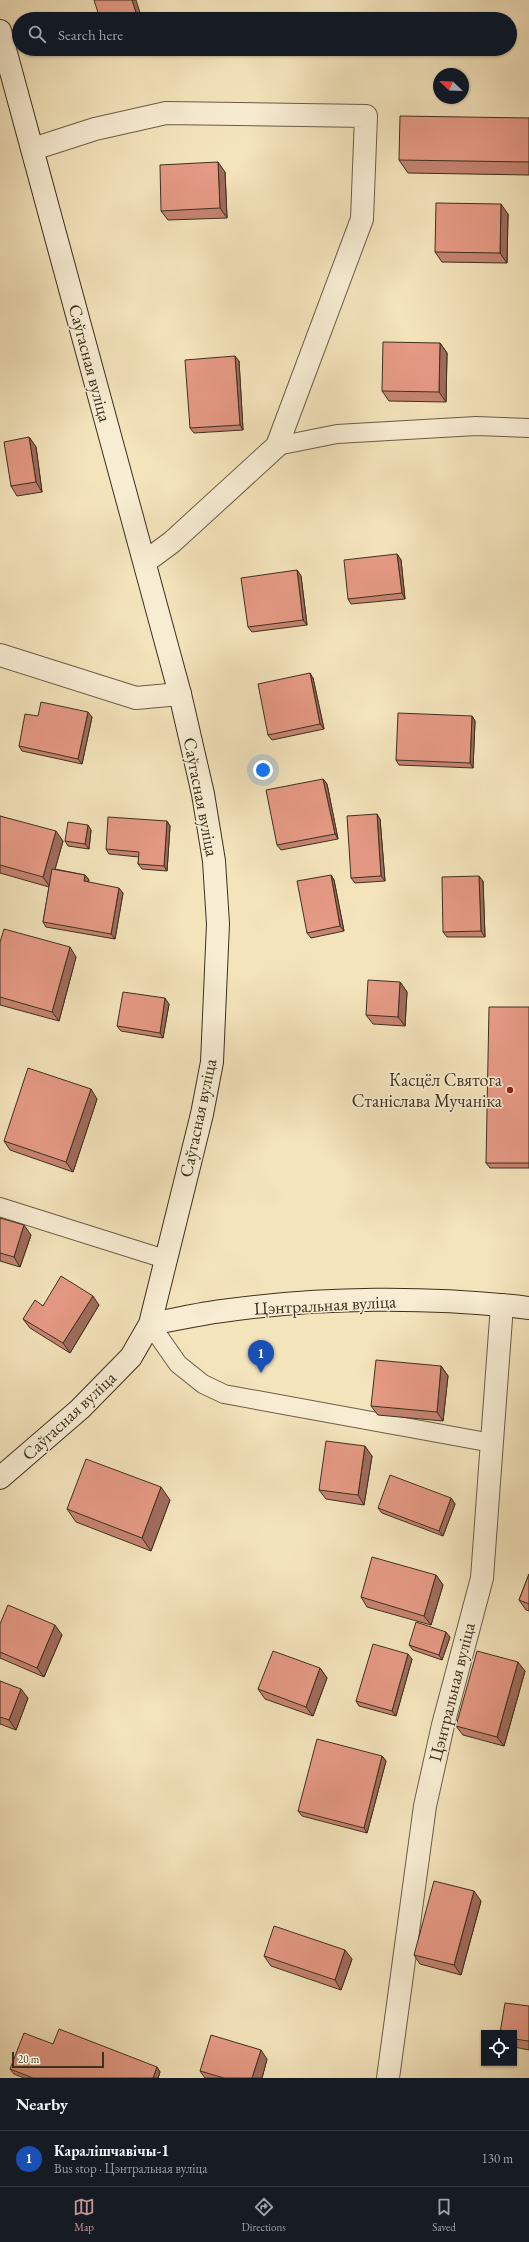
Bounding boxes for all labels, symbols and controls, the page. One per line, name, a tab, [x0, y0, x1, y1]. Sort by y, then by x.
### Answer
search box	[12, 12, 517, 56]
icon: search	[26, 23, 48, 45]
text: Search here	[58, 25, 123, 44]
north arrow	[433, 68, 469, 104]
street label: Саўгасная вуліца	[64, 302, 117, 425]
street label: Саўгасная вуліца	[179, 735, 224, 859]
your location	[253, 760, 273, 780]
street label: Саўгасная вуліца	[174, 1056, 221, 1179]
place label: Касцёл Святога Станіслава Мучаніка	[352, 1068, 503, 1112]
marker: Касцёл Святога Станіслава Мучаніка	[505, 1085, 515, 1095]
street label: Цэнтральная вуліца	[253, 1289, 397, 1320]
pin: 1	[248, 1340, 274, 1373]
street label: Саўгасная вуліца	[17, 1365, 121, 1465]
street label: Цэнтральная вуліца	[423, 1619, 480, 1764]
map controls	[481, 2030, 517, 2066]
button: locate	[481, 2030, 517, 2066]
scale bar	[12, 2050, 104, 2069]
text: 20 m	[18, 2052, 39, 2066]
text: Nearby	[16, 2093, 68, 2115]
text: Каралішчавічы-1	[54, 2141, 169, 2160]
text: 1	[26, 2150, 32, 2167]
text: 130 m	[482, 2150, 513, 2167]
text: Bus stop · Цэнтральная вуліца	[54, 2160, 207, 2177]
tab: Map	[73, 2196, 95, 2234]
tab: Directions	[242, 2196, 286, 2234]
tab: Saved	[432, 2196, 456, 2234]

